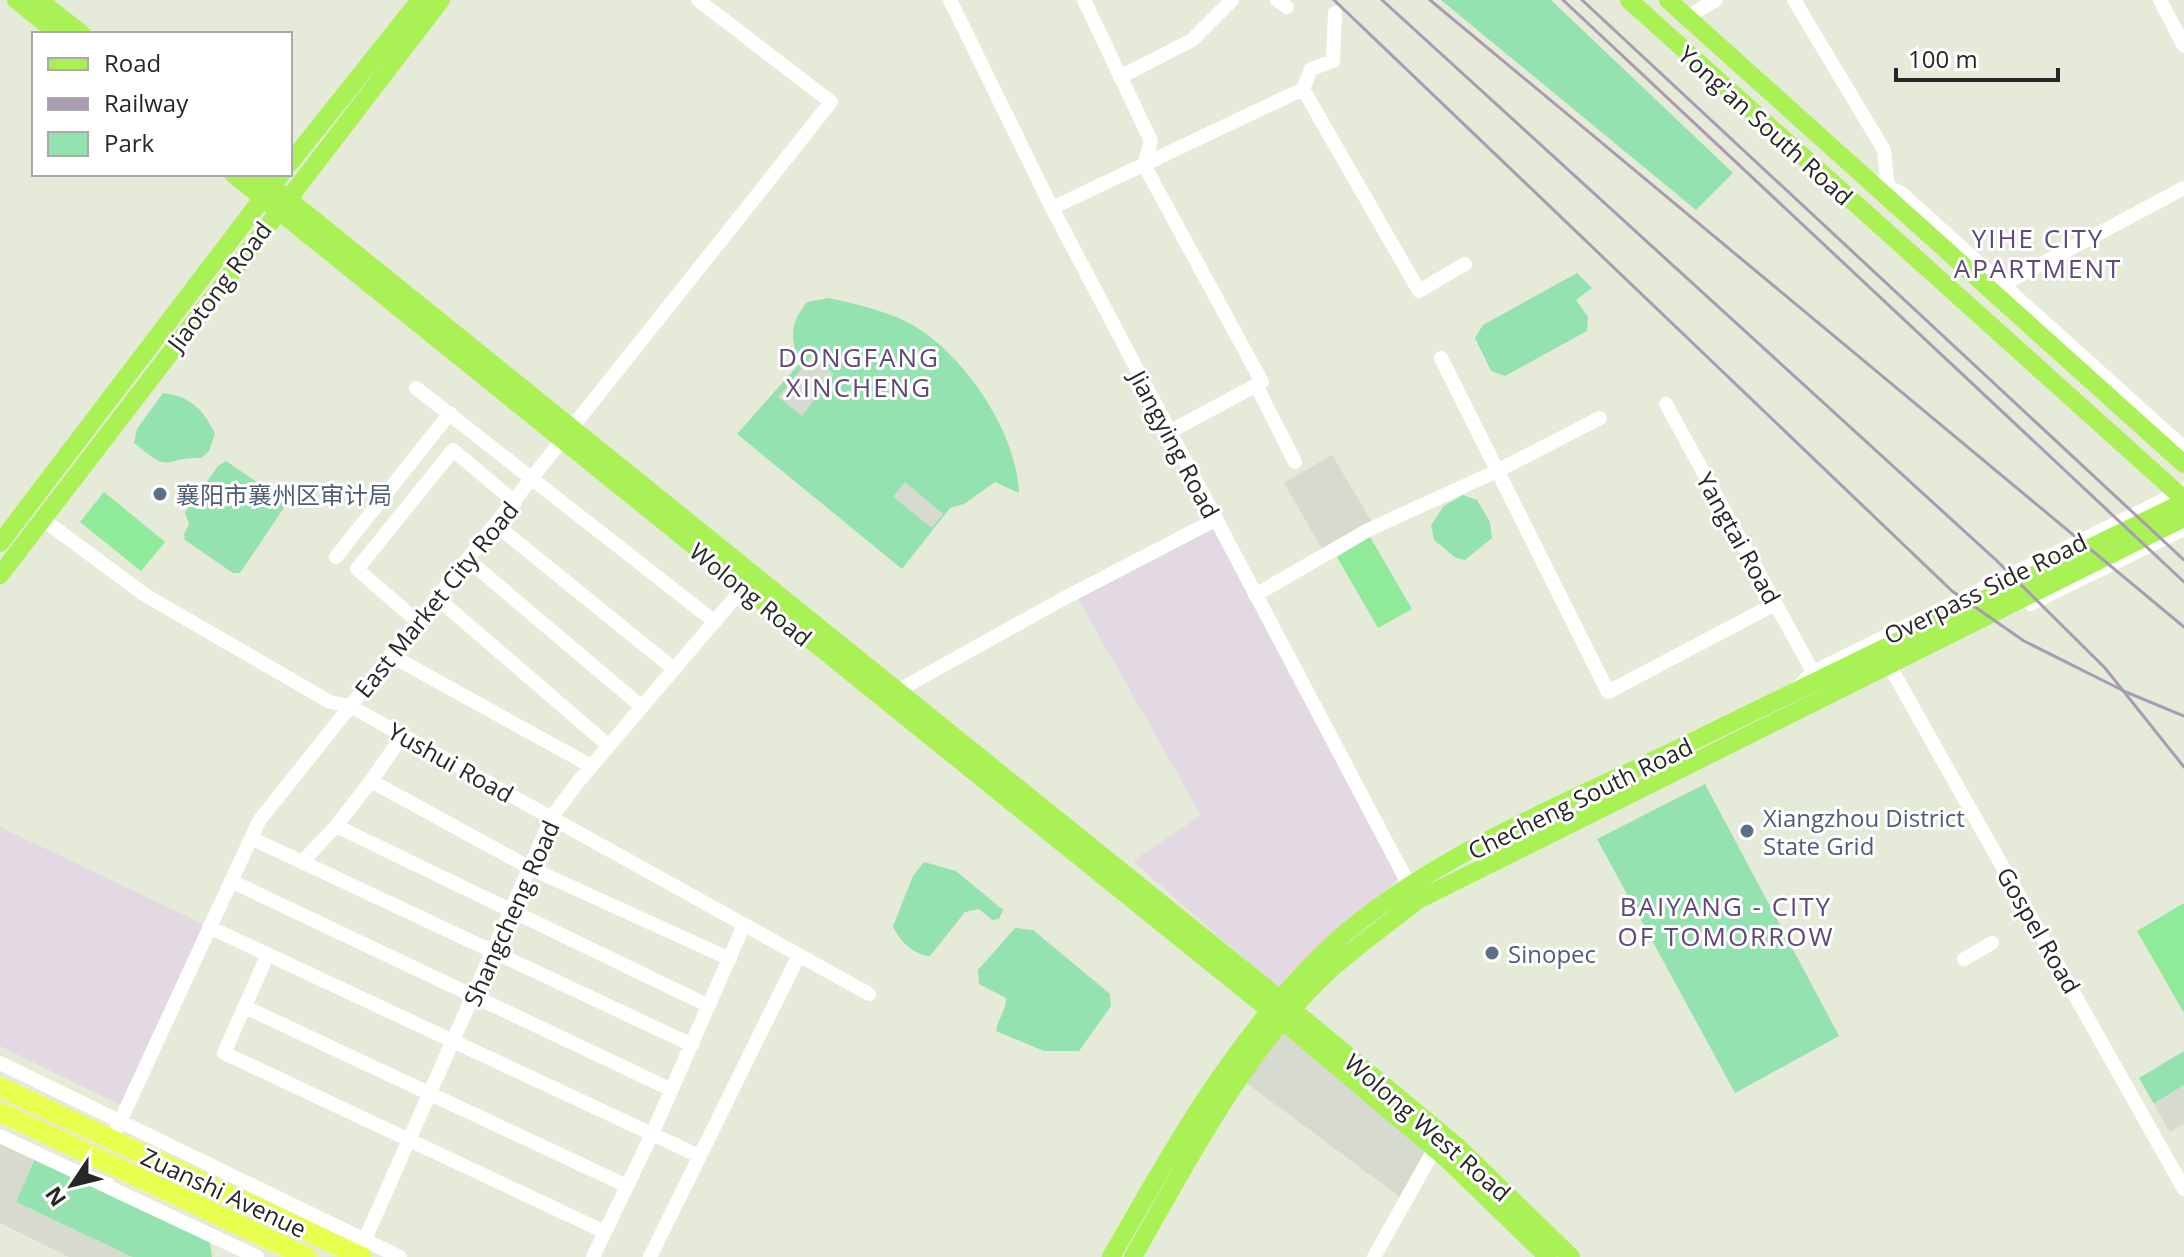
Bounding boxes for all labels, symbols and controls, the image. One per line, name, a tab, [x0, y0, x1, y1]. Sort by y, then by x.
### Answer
legend	[32, 32, 292, 176]
scale bar	[1896, 32, 2058, 82]
street label: Yong'an South Road	[1672, 38, 1860, 212]
text: 100 m	[1908, 42, 1978, 75]
text: Road	[104, 46, 161, 79]
text: Railway	[104, 86, 189, 119]
text: Park	[104, 126, 155, 159]
street label: Jiaotong Road	[158, 214, 279, 359]
district label: YIHE CITY APARTMENT	[1954, 220, 2122, 286]
district label: DONGFANG XINCHENG	[778, 339, 940, 405]
street label: Jiangying Road	[1121, 363, 1228, 524]
street label: Yangtai Road	[1689, 466, 1789, 610]
place label: 襄阳市襄州区审计局	[176, 478, 392, 511]
marker: 襄阳市襄州区审计局	[151, 485, 169, 503]
street label: East Market City Road	[346, 494, 526, 704]
street label: Overpass Side Road	[1878, 525, 2092, 651]
street label: Wolong Road	[683, 534, 819, 654]
street label: Yushui Road	[382, 714, 520, 810]
street label: Checheng South Road	[1462, 729, 1698, 867]
place label: Xiangzhou District State Grid	[1763, 801, 1965, 862]
street label: Shangcheng Road	[455, 815, 567, 1011]
marker: Xiangzhou District State Grid	[1738, 822, 1756, 840]
street label: Gospel Road	[1989, 861, 2089, 999]
district label: BAIYANG - CITY OF TOMORROW	[1618, 888, 1834, 954]
place label: Sinopec	[1508, 937, 1596, 970]
marker: Sinopec	[1483, 944, 1501, 962]
street label: Wolong West Road	[1338, 1046, 1518, 1208]
street label: Zuanshi Avenue	[136, 1139, 312, 1245]
north arrow	[32, 1145, 112, 1225]
text: N	[37, 1181, 72, 1213]

